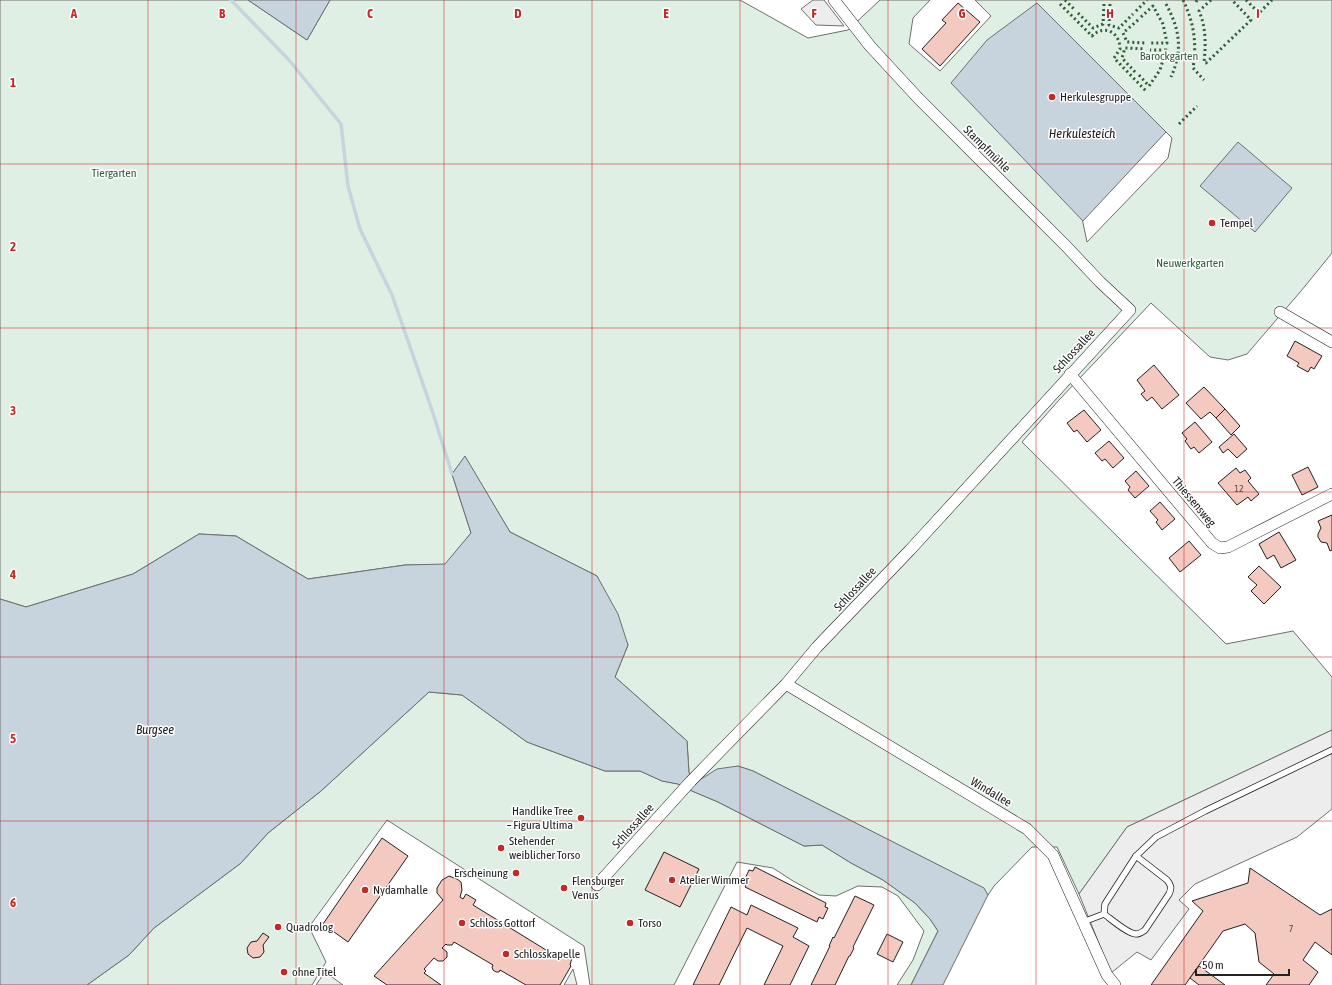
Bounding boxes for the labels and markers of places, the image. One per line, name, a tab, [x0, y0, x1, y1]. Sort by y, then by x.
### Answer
place label: Herkulesgruppe	[1060, 90, 1131, 104]
marker: Herkulesgruppe	[1047, 92, 1057, 102]
place label: Tempel	[1220, 216, 1254, 230]
marker: Tempel	[1207, 218, 1217, 228]
place label: Handlike Tree – Figura Ultima	[507, 804, 573, 832]
marker: Handlike Tree – Figura Ultima	[576, 813, 586, 823]
place label: Stehender weiblicher Torso	[509, 834, 581, 862]
marker: Stehender weiblicher Torso	[496, 843, 506, 853]
place label: Erscheinung	[454, 866, 509, 880]
marker: Erscheinung	[511, 868, 521, 878]
place label: Atelier Wimmer	[680, 873, 749, 887]
place label: Flensburger Venus	[572, 874, 624, 902]
marker: Atelier Wimmer	[667, 875, 677, 885]
place label: Nydamhalle	[373, 883, 428, 897]
marker: Flensburger Venus	[559, 883, 569, 893]
marker: Nydamhalle	[360, 885, 370, 895]
place label: Schloss Gottorf	[470, 916, 536, 930]
place label: Torso	[638, 916, 662, 930]
marker: Schloss Gottorf	[457, 918, 467, 928]
marker: Torso	[625, 918, 635, 928]
place label: Quadrolog	[286, 920, 334, 934]
marker: Quadrolog	[273, 922, 283, 932]
place label: Schlosskapelle	[514, 947, 580, 961]
marker: Schlosskapelle	[501, 949, 511, 959]
place label: ohne Titel	[292, 965, 337, 979]
marker: ohne Titel	[279, 967, 289, 977]

